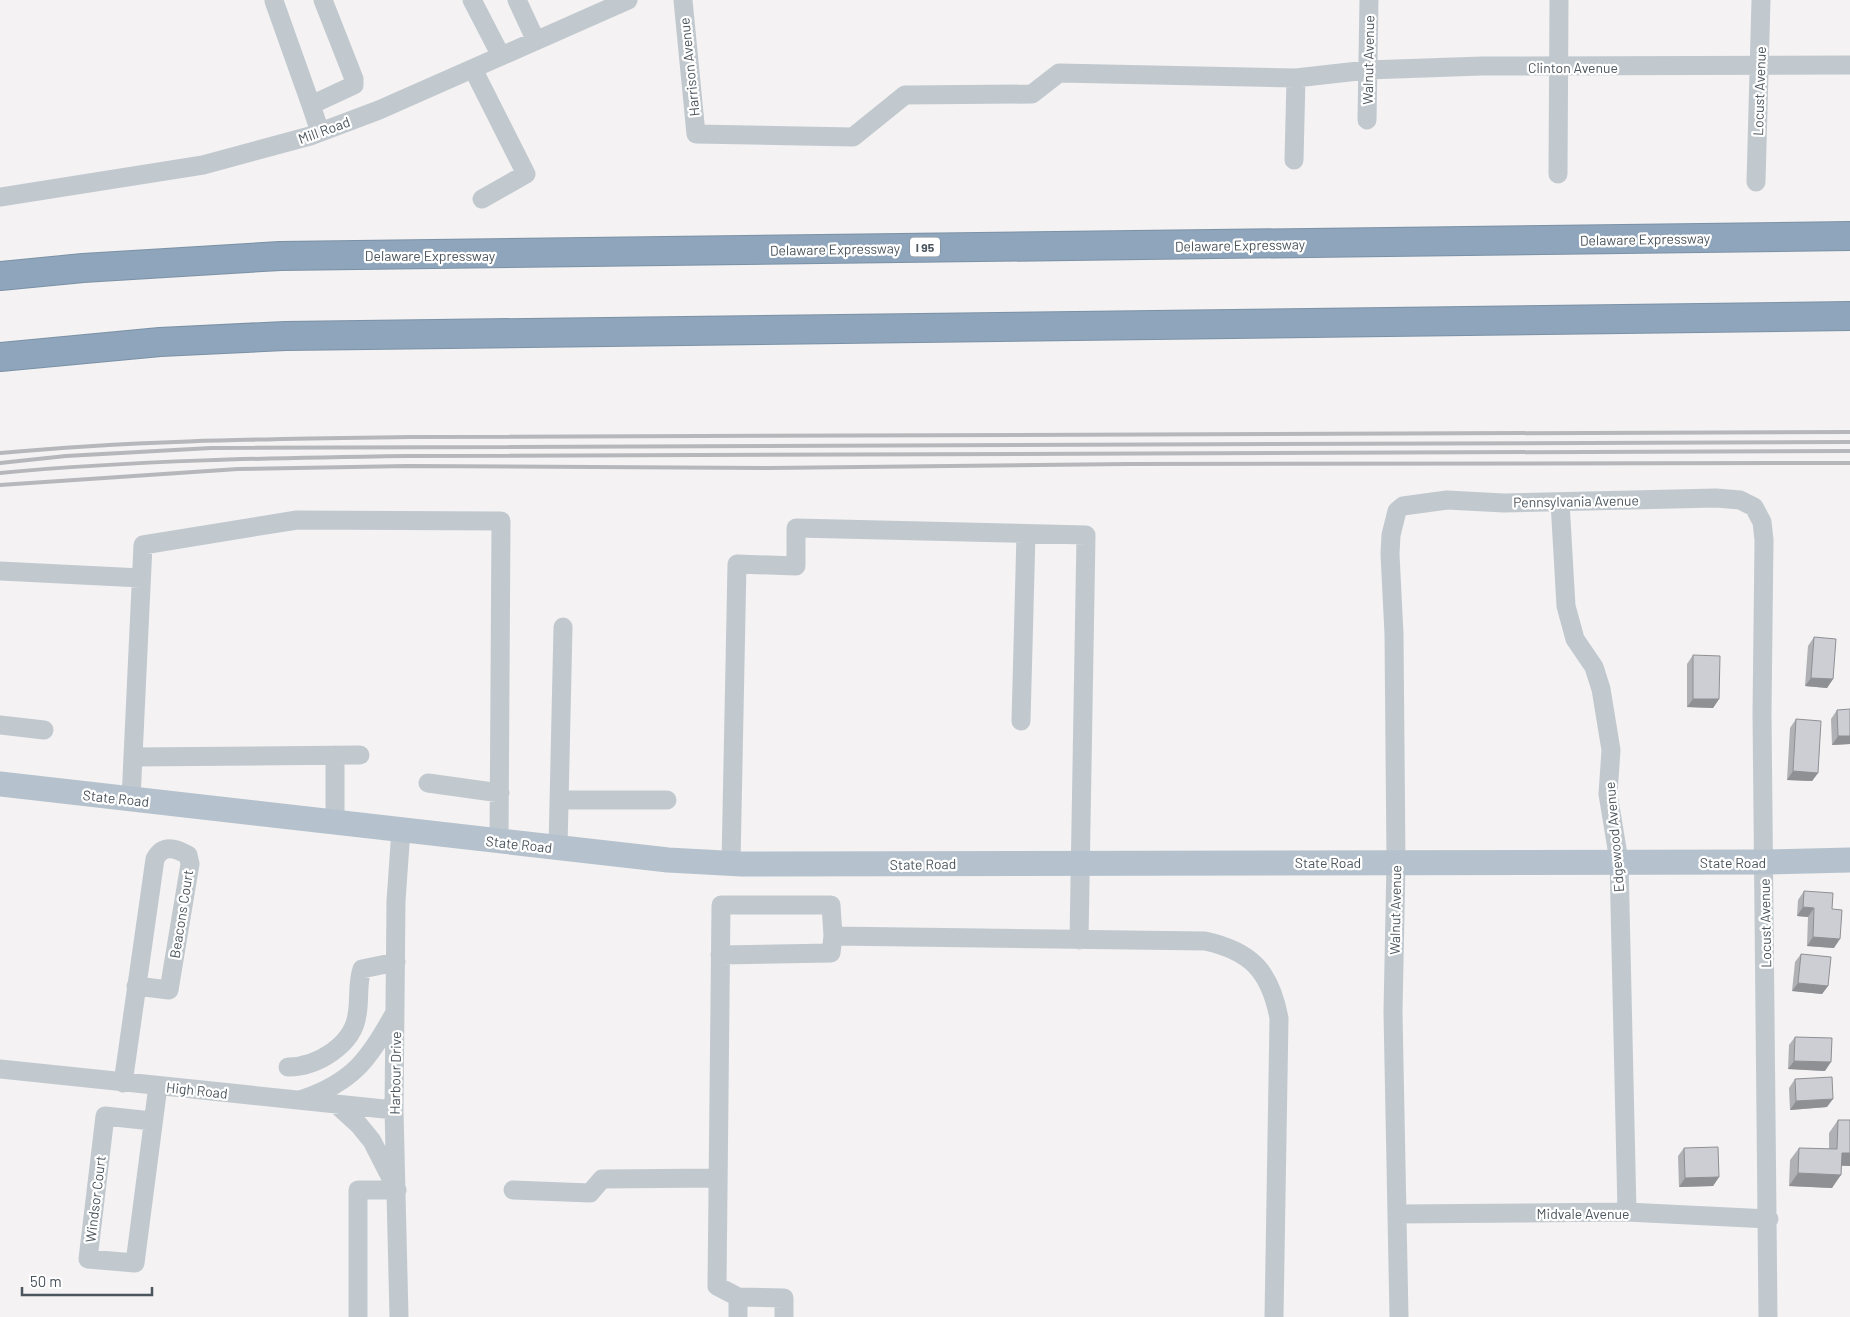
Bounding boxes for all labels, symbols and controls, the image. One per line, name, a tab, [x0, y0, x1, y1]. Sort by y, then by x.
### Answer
street label: Walnut Avenue	[1359, 15, 1377, 105]
street label: Harrison Avenue	[675, 17, 703, 117]
street label: Locust Avenue	[1749, 46, 1769, 136]
street label: Clinton Avenue	[1528, 59, 1618, 76]
street label: Mill Road	[296, 113, 352, 147]
street label: Delaware Expressway	[1580, 229, 1711, 249]
street label: Delaware Expressway	[1175, 235, 1306, 255]
road number: I 95	[910, 238, 940, 256]
street label: Delaware Expressway	[770, 239, 901, 259]
street label: Delaware Expressway	[365, 247, 496, 264]
street label: Pennsylvania Avenue	[1513, 491, 1639, 511]
street label: Edgewood Avenue	[1601, 781, 1627, 893]
street label: State Road	[82, 786, 150, 810]
street label: State Road	[485, 832, 553, 856]
street label: State Road	[1295, 854, 1361, 871]
street label: State Road	[1700, 854, 1766, 871]
street label: State Road	[890, 855, 956, 873]
street label: Walnut Avenue	[1386, 865, 1404, 955]
street label: Beacons Court	[166, 869, 196, 959]
street label: Locust Avenue	[1756, 878, 1774, 968]
street label: Harbour Drive	[386, 1031, 404, 1115]
street label: High Road	[166, 1078, 228, 1102]
street label: Windsor Court	[81, 1155, 109, 1243]
street label: Midvale Avenue	[1537, 1205, 1629, 1222]
scale bar	[22, 1264, 152, 1296]
text: 50 m	[30, 1272, 62, 1290]

